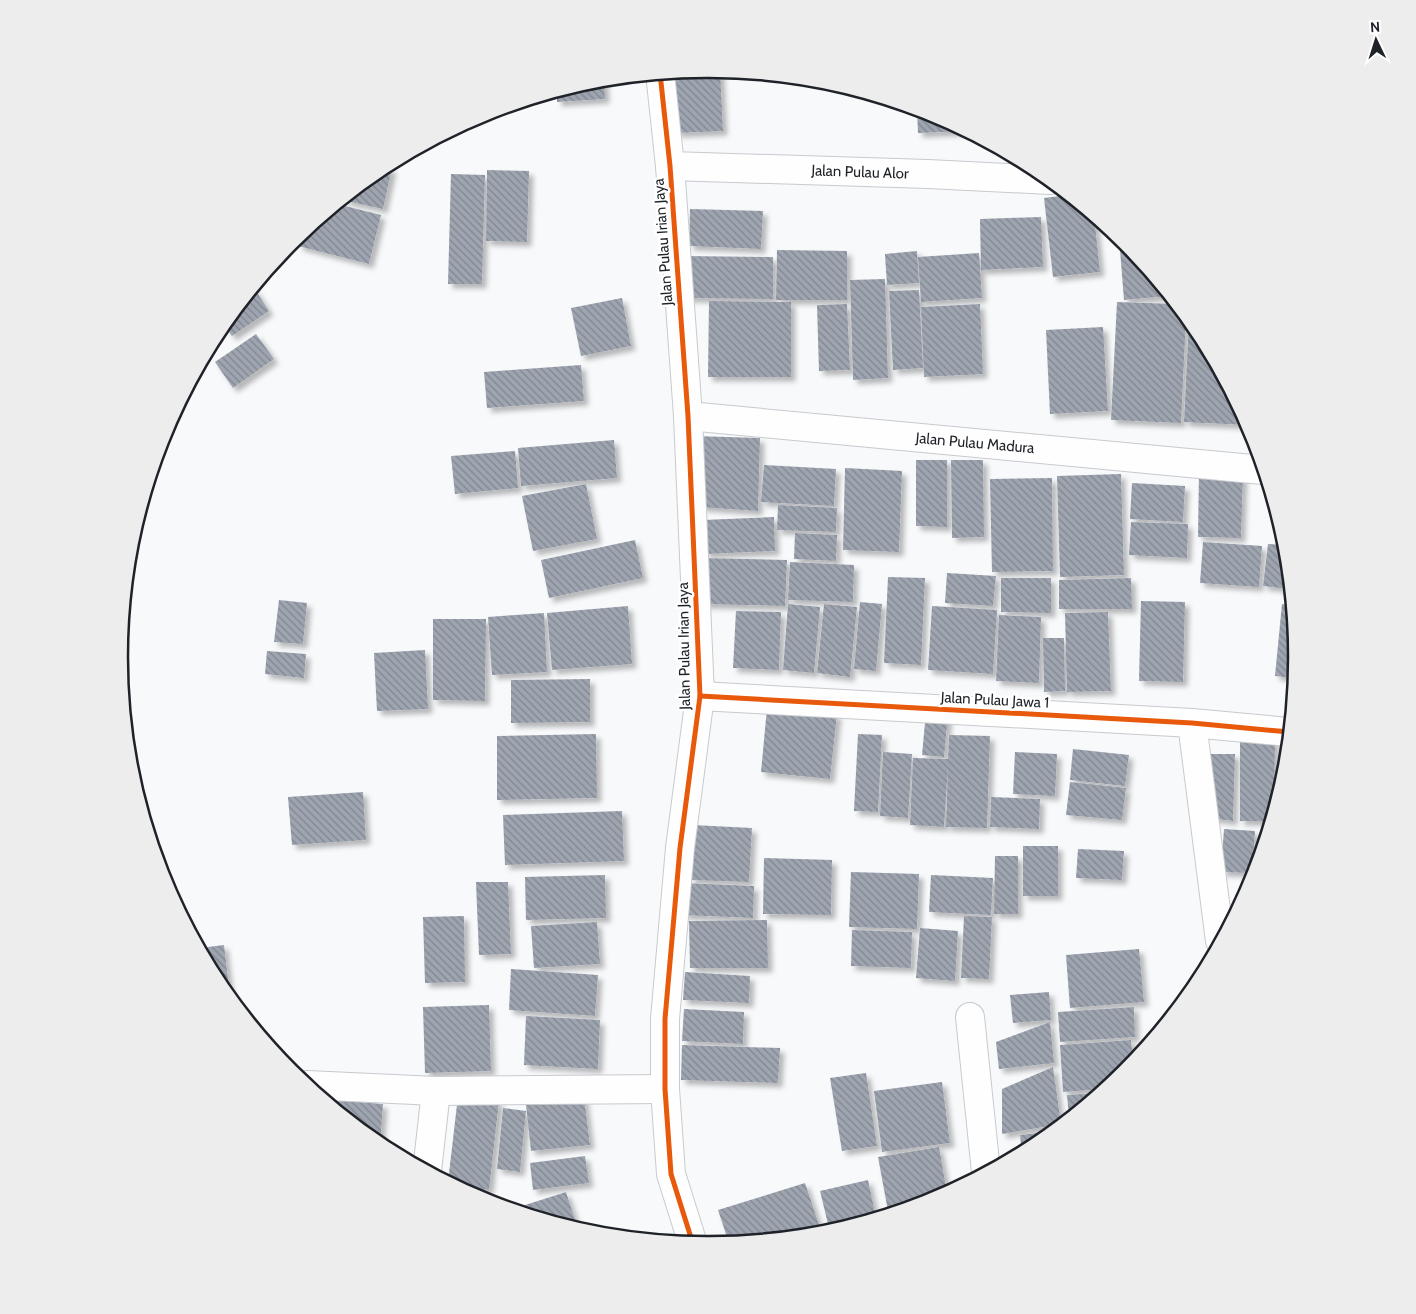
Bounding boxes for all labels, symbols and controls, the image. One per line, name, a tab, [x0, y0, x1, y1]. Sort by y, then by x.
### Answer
north arrow	[1351, 15, 1401, 65]
text: N	[1370, 18, 1381, 36]
street label: Jalan Pulau Alor	[810, 161, 909, 183]
street label: Jalan Pulau Irian Jaya	[650, 177, 676, 307]
street label: Jalan Pulau Madura	[914, 429, 1036, 457]
street label: Jalan Pulau Irian Jaya	[674, 581, 694, 711]
street label: Jalan Pulau Jawa 1	[939, 688, 1050, 712]

